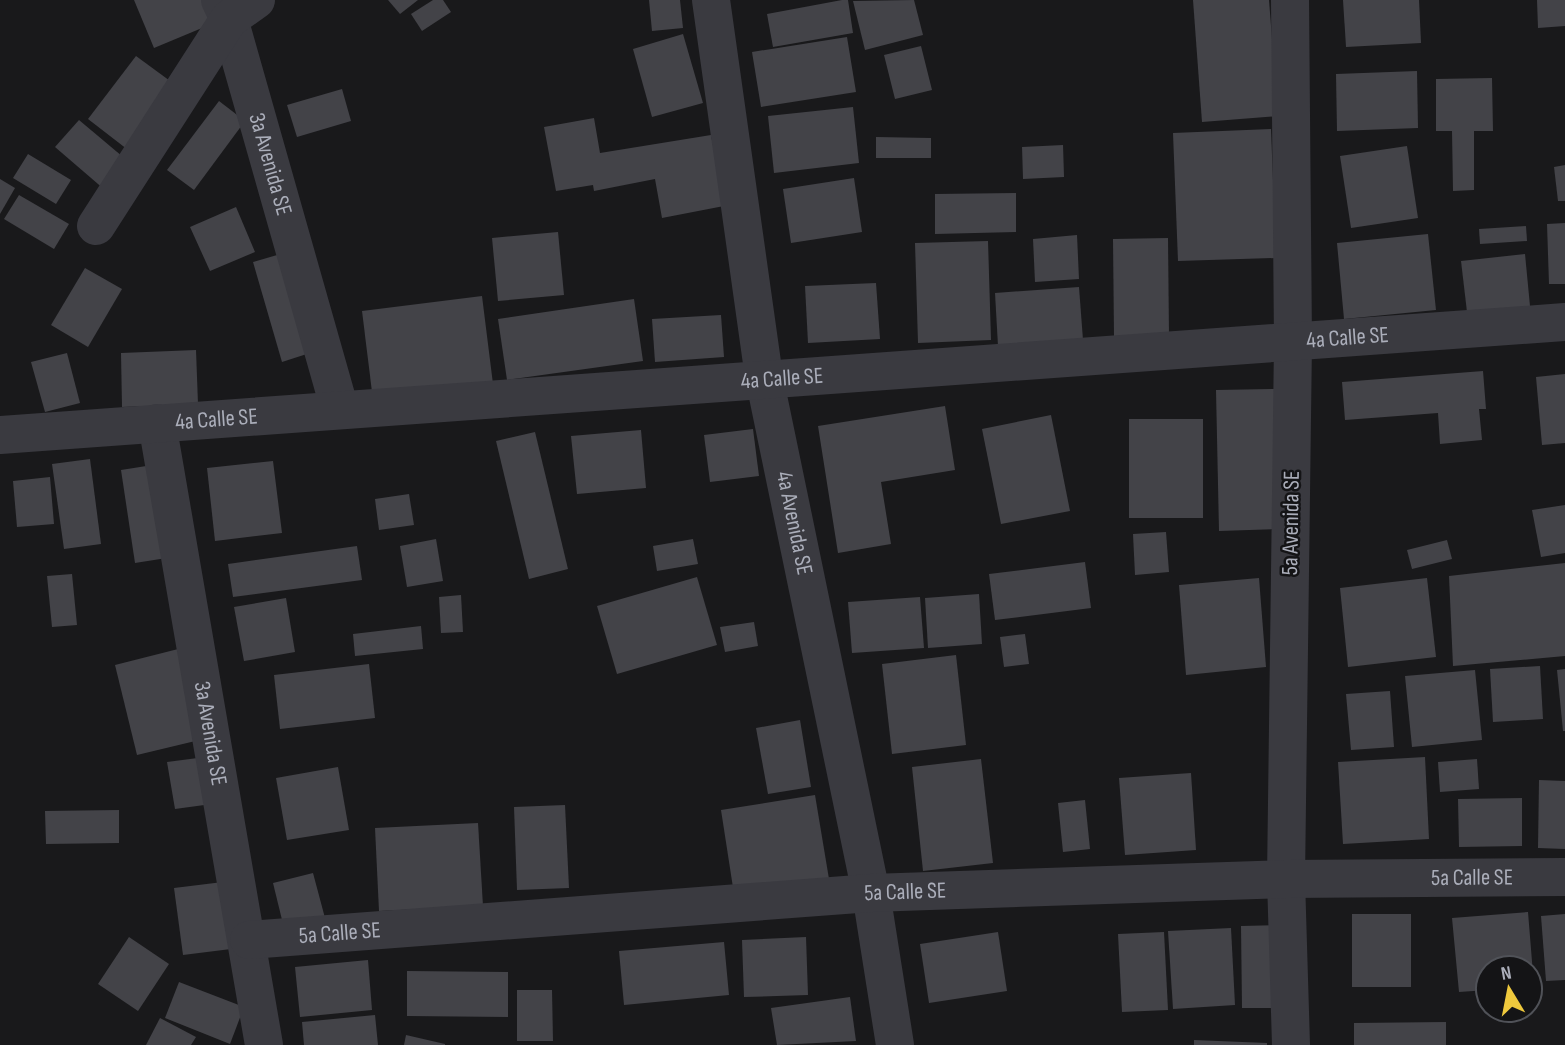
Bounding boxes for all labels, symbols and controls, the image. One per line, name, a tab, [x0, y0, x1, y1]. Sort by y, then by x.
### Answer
street label: 3a Avenida SE	[242, 110, 298, 219]
street label: 4a Calle SE	[1305, 321, 1390, 355]
street label: 4a Calle SE	[740, 362, 824, 395]
street label: 4a Calle SE	[174, 402, 259, 436]
street label: 4a Avenida SE	[770, 469, 819, 578]
street label: 5a Avenida SE	[1276, 470, 1306, 576]
street label: 3a Avenida SE	[188, 679, 233, 788]
street label: 5a Calle SE	[1431, 863, 1513, 892]
street label: 5a Calle SE	[863, 876, 947, 907]
street label: 5a Calle SE	[298, 916, 382, 950]
north arrow	[1474, 954, 1544, 1024]
text: N	[1499, 962, 1513, 986]

